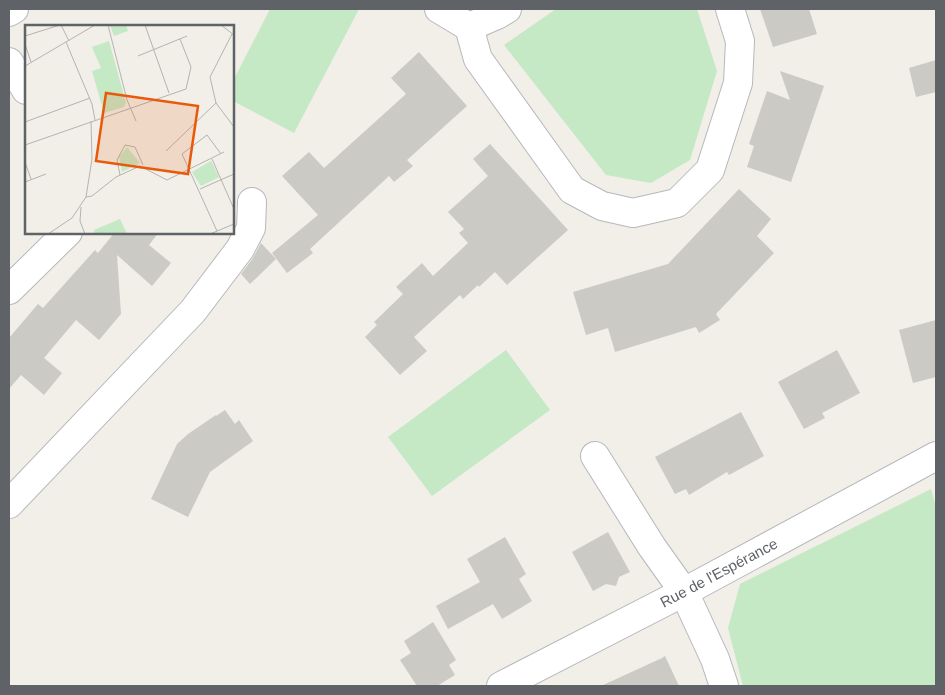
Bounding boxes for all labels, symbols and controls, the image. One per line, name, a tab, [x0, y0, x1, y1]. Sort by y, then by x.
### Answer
inset map	[25, 25, 234, 234]
street label: Rue de l'Espérance	[657, 534, 780, 611]

